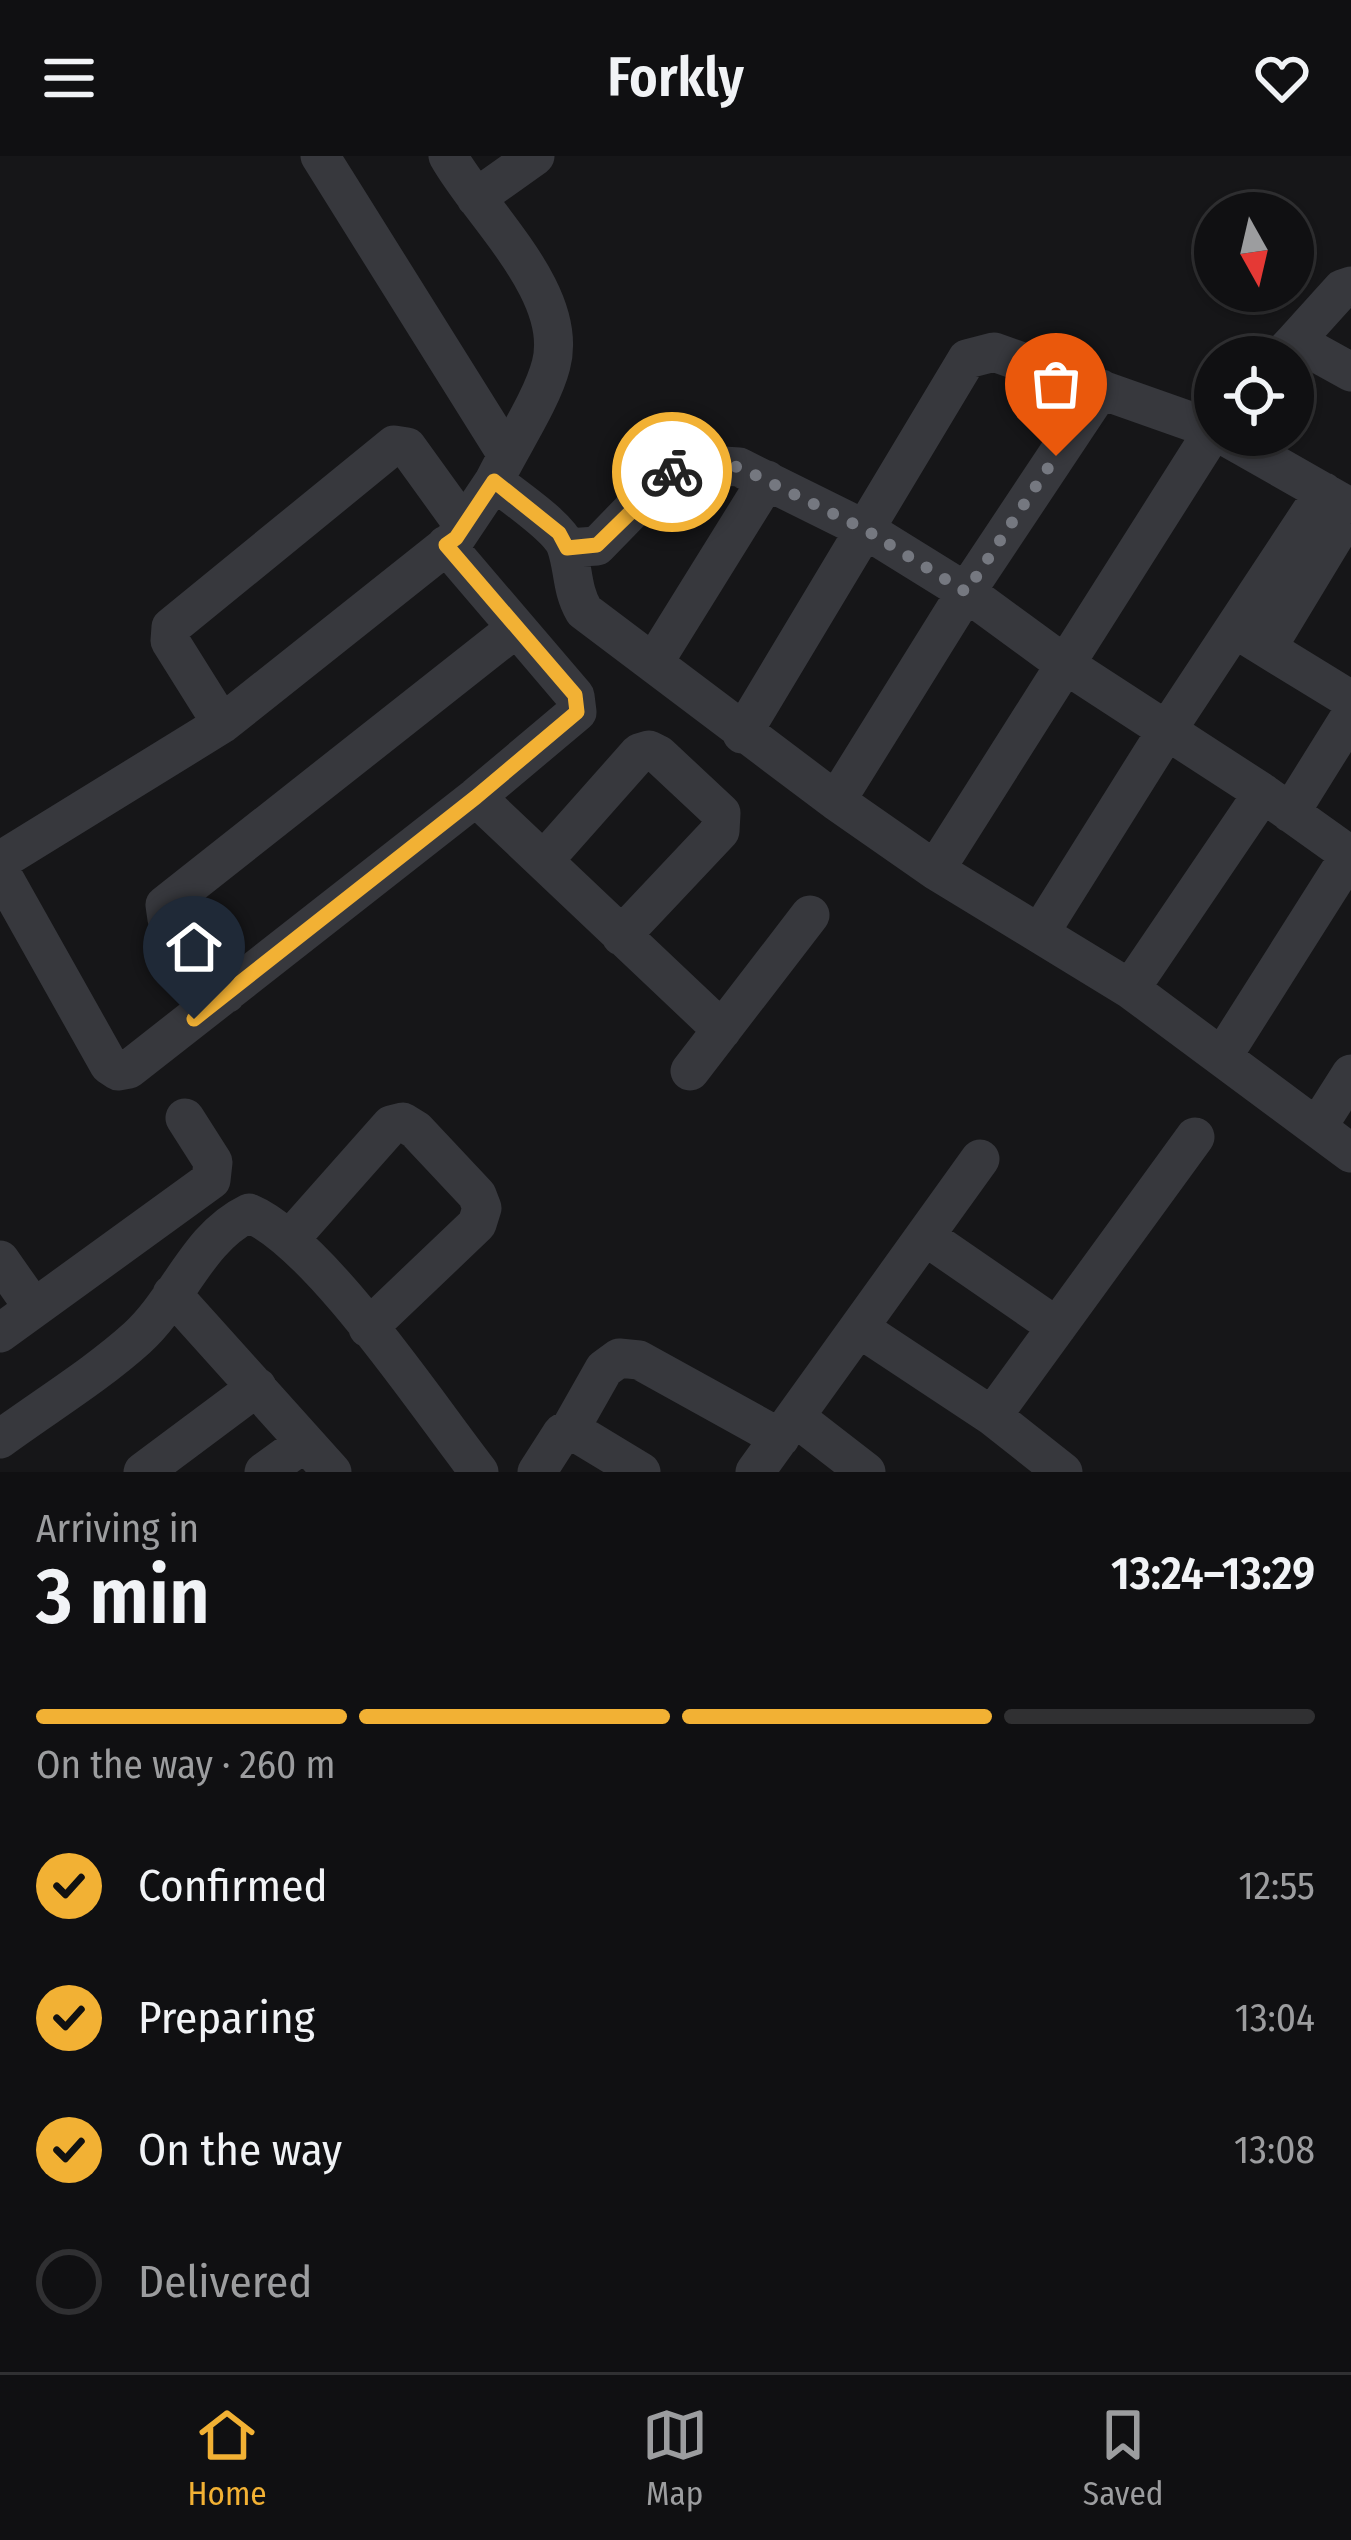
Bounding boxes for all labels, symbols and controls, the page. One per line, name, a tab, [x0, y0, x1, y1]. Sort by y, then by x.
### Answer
icon: menu	[36, 45, 102, 111]
icon: heart	[1249, 45, 1315, 111]
text: Forkly	[607, 46, 744, 110]
north arrow	[1194, 192, 1314, 312]
map controls	[1194, 192, 1314, 456]
pin	[1005, 333, 1107, 456]
button: locate	[1194, 336, 1314, 456]
icon: bag	[1023, 351, 1089, 417]
courier	[612, 412, 732, 532]
icon: bike	[639, 439, 705, 505]
pin	[143, 896, 245, 1019]
icon: home	[161, 914, 227, 980]
text: Arriving in	[36, 1506, 199, 1552]
text: 13:24–13:29	[1111, 1547, 1315, 1601]
text: 3 min	[36, 1550, 210, 1644]
text: On the way · 260 m	[36, 1742, 336, 1788]
icon: check	[36, 1853, 102, 1919]
text: Confirmed	[138, 1859, 328, 1913]
text: 12:55	[1239, 1863, 1315, 1909]
icon: check	[36, 1985, 102, 2051]
text: Preparing	[138, 1991, 315, 2045]
text: 13:04	[1235, 1995, 1315, 2041]
icon: check	[36, 2117, 102, 2183]
text: On the way	[138, 2123, 342, 2177]
text: 13:08	[1234, 2127, 1315, 2173]
text: Delivered	[138, 2255, 312, 2309]
tab: Home	[188, 2402, 267, 2514]
tab: Map	[642, 2402, 708, 2514]
tab: Saved	[1083, 2402, 1163, 2514]

